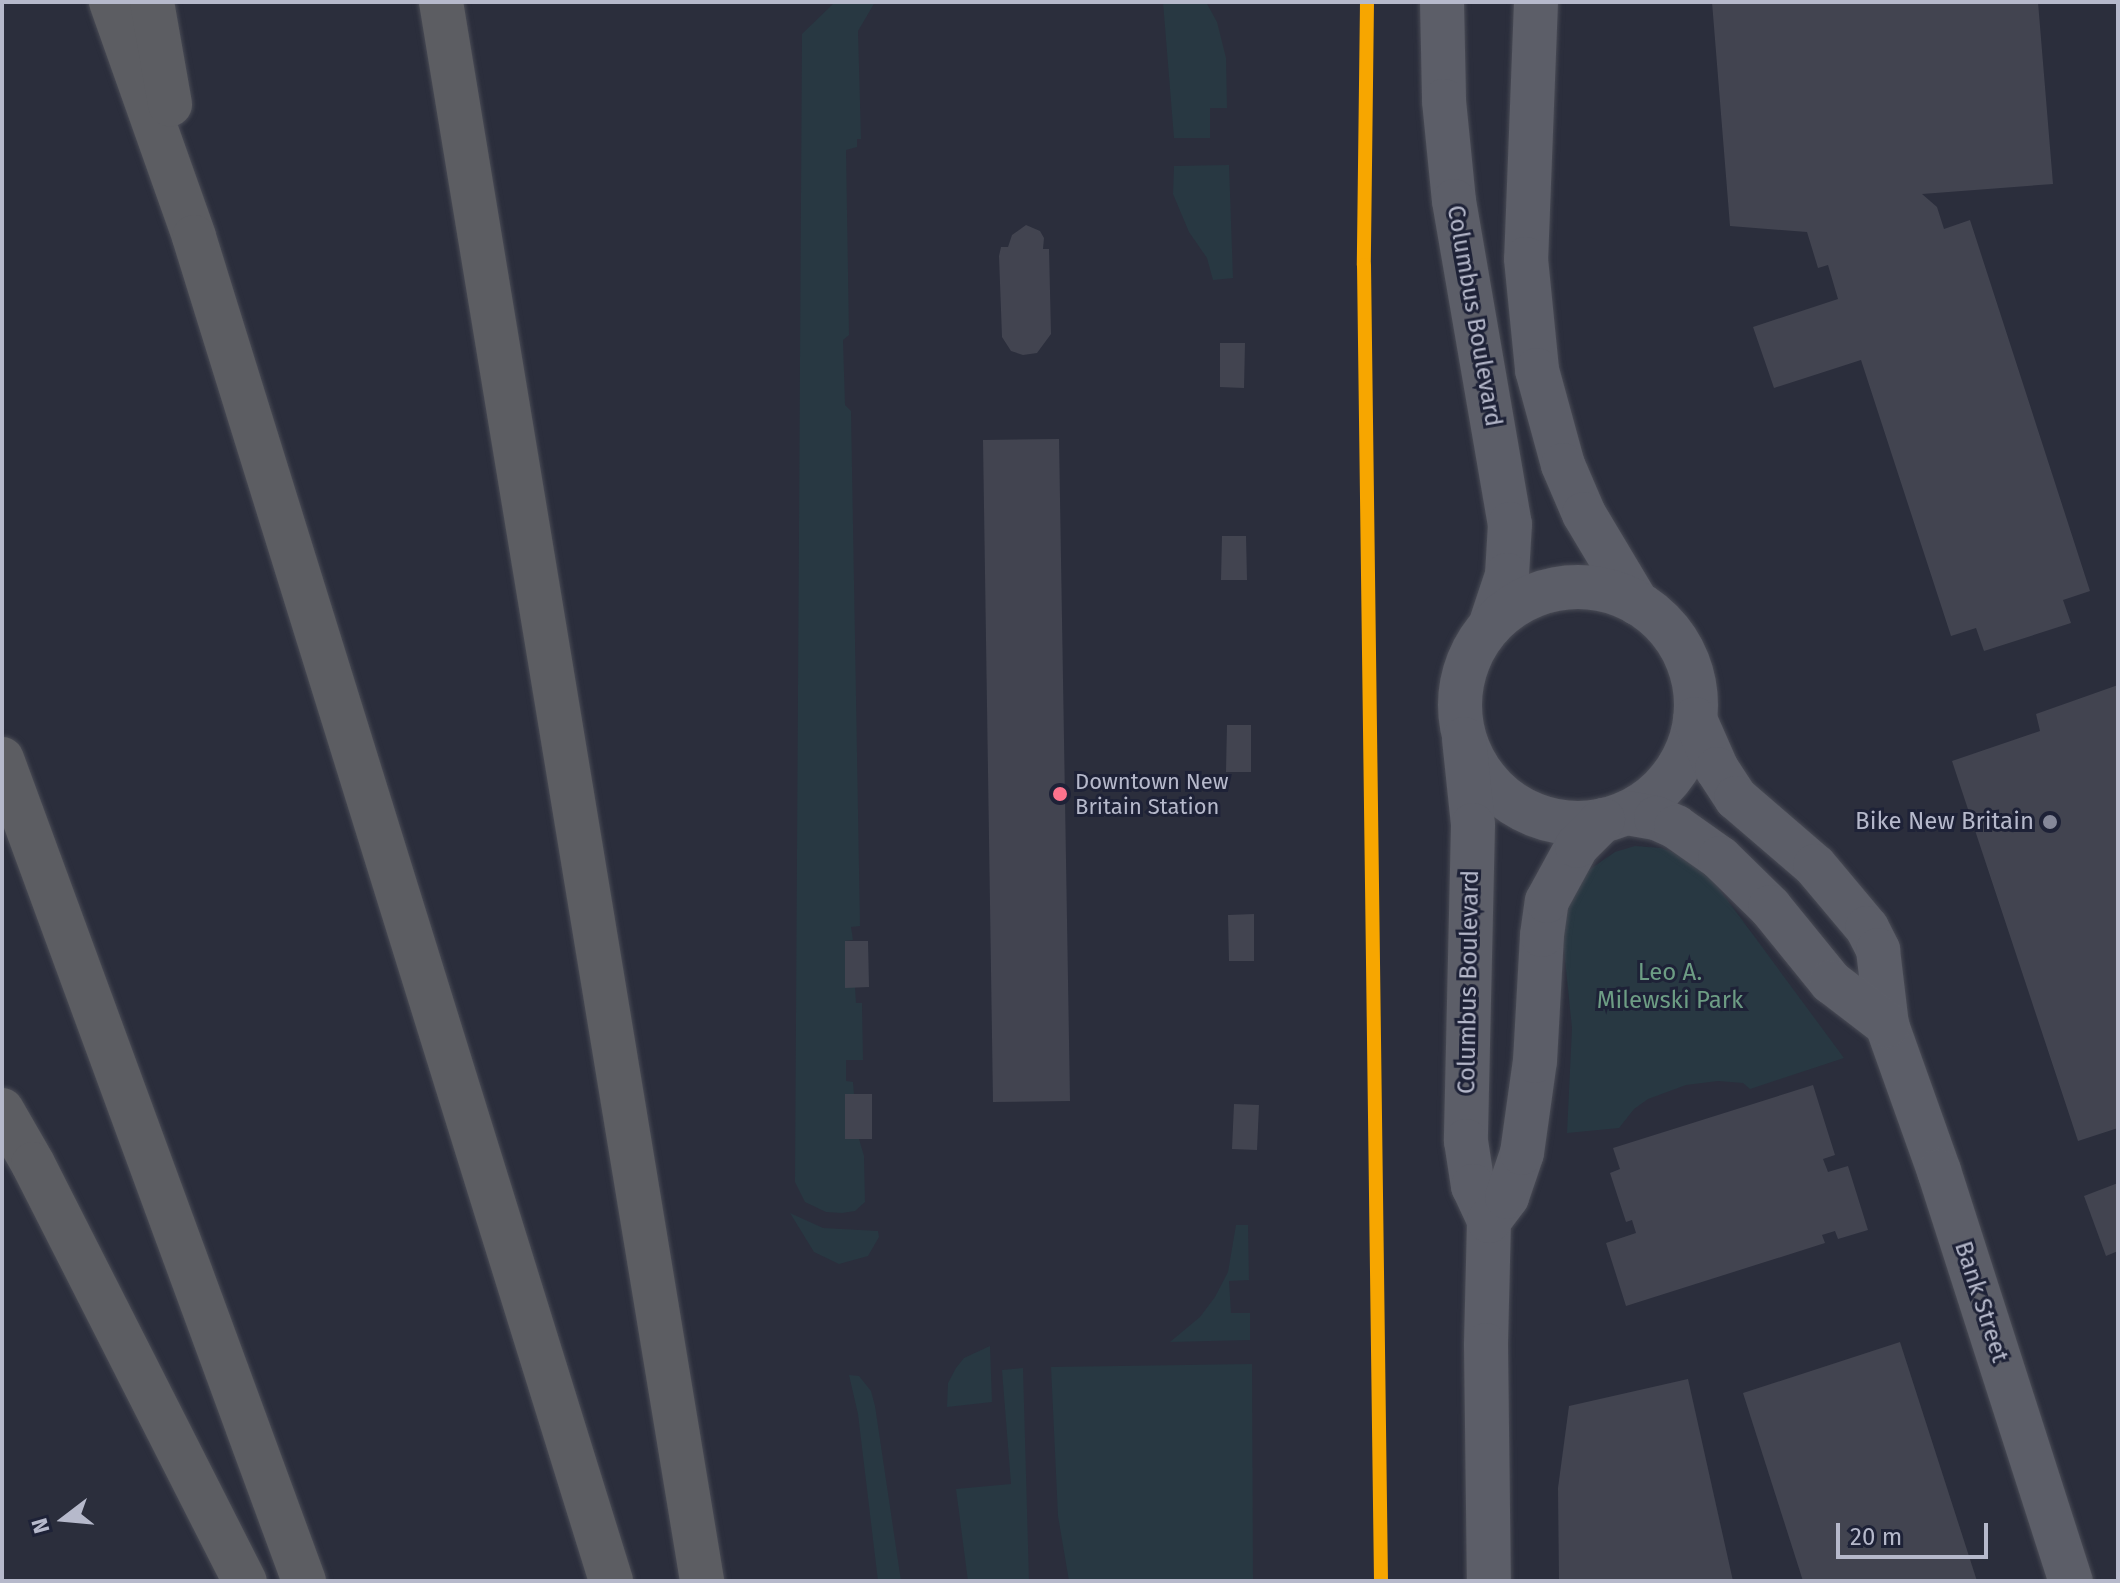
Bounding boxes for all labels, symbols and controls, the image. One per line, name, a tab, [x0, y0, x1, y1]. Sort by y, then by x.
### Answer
street label: Columbus Boulevard	[1440, 203, 1508, 429]
place label: Downtown New Britain Station	[1075, 768, 1228, 820]
marker: Downtown New Britain Station	[1052, 786, 1068, 802]
place label: Bike New Britain	[1855, 808, 2034, 836]
marker: Bike New Britain	[2041, 813, 2059, 831]
street label: Columbus Boulevard	[1453, 870, 1485, 1094]
park label: Leo A. Milewski Park	[1597, 959, 1743, 1015]
street label: Bank Street	[1948, 1238, 2014, 1366]
north arrow	[24, 1479, 104, 1559]
scale bar	[1840, 1507, 1992, 1557]
text: N	[25, 1515, 55, 1536]
text: 20 m	[1850, 1523, 1902, 1551]

